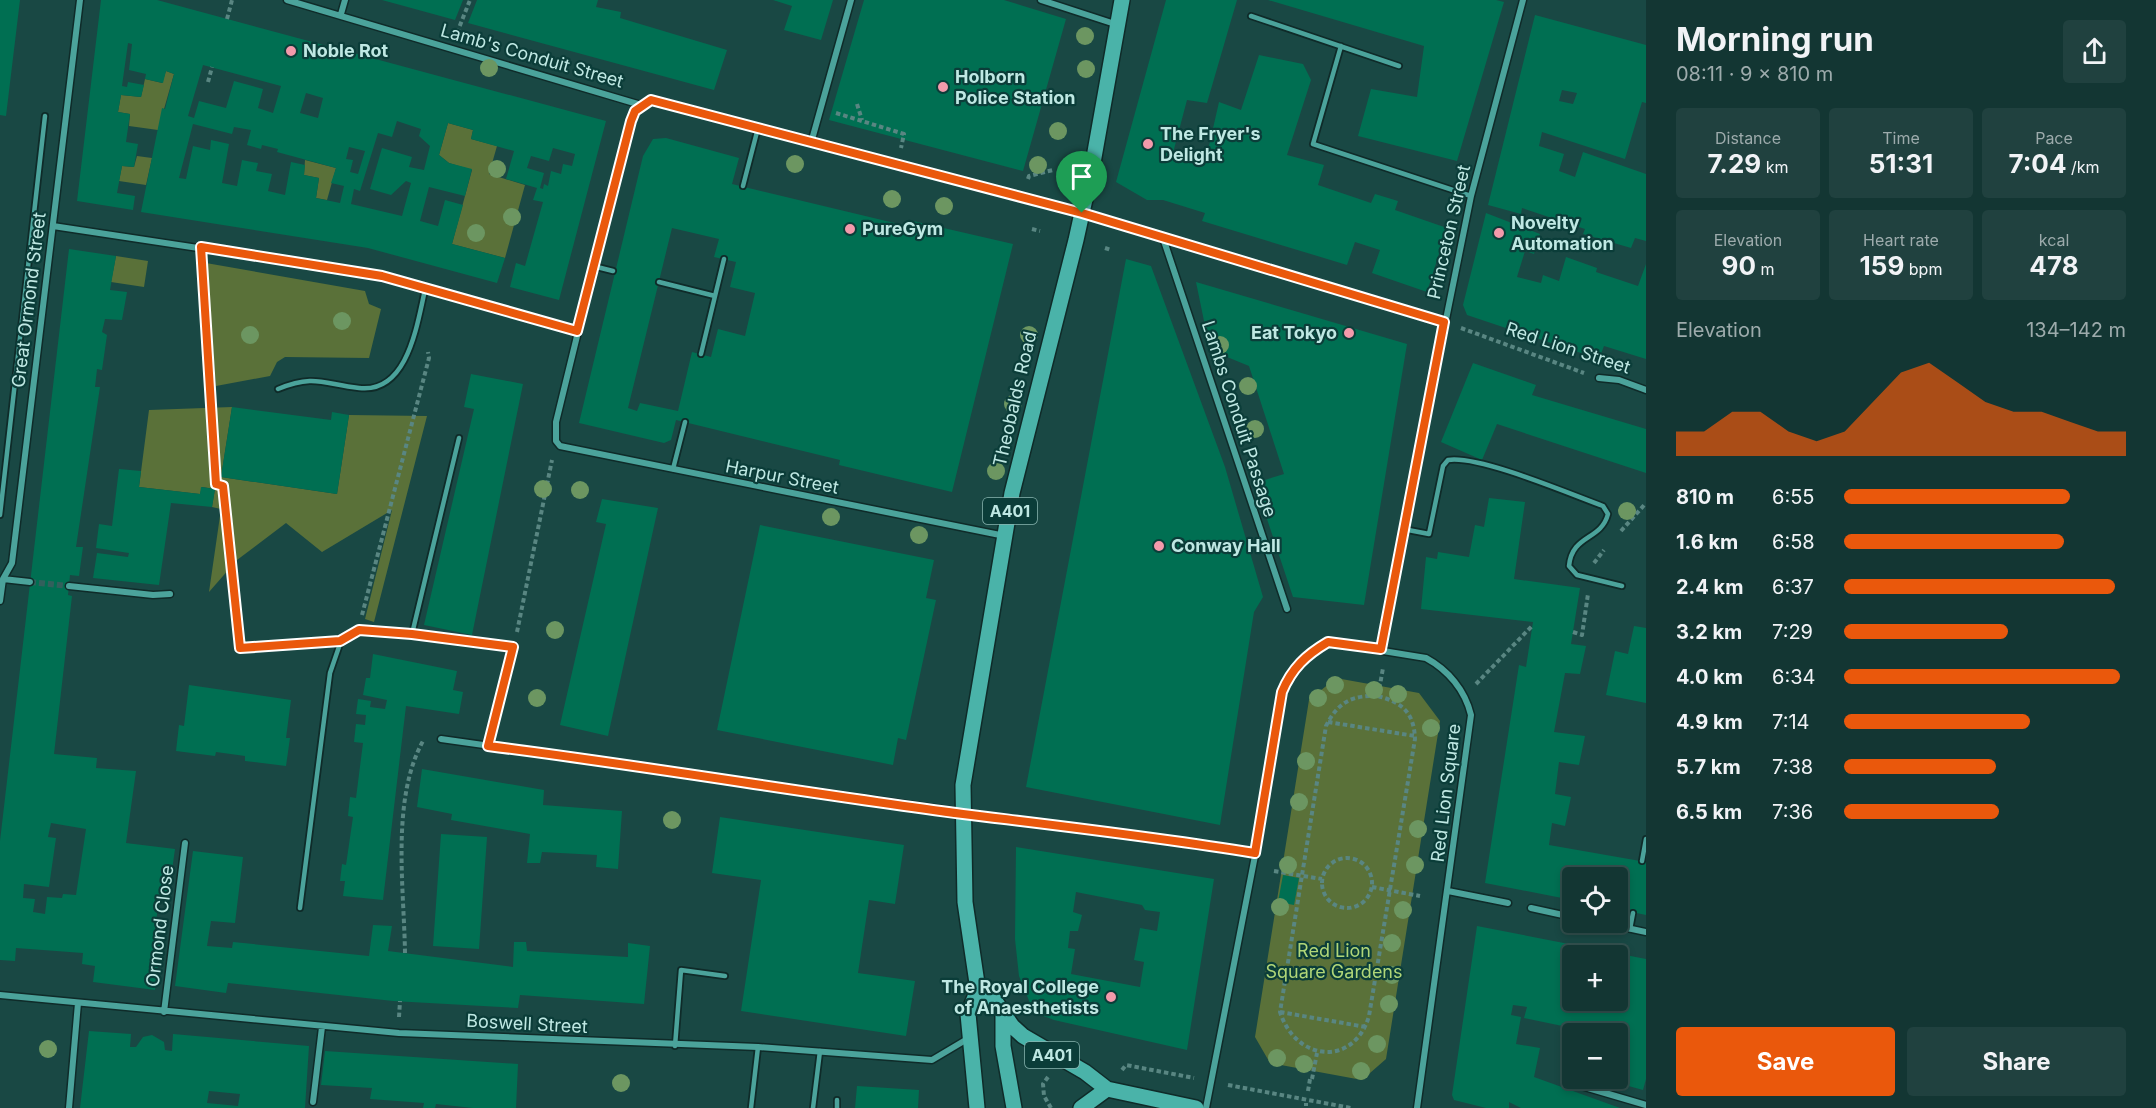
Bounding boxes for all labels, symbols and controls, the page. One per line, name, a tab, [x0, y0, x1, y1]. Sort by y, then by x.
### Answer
street label: Lamb's Conduit Street	[438, 19, 626, 92]
text: Morning run	[1676, 19, 1874, 59]
button: share	[2063, 20, 2126, 83]
place label: Noble Rot	[303, 40, 389, 61]
marker: Noble Rot	[284, 44, 298, 58]
text: 08:11 · 9 × 810 m	[1676, 62, 1833, 86]
place label: Holborn Police Station	[955, 66, 1076, 108]
marker: Holborn Police Station	[936, 80, 950, 94]
place label: The Fryer's Delight	[1160, 123, 1261, 165]
text: Distance	[1715, 128, 1781, 148]
text: Time	[1882, 128, 1920, 148]
text: Pace	[2035, 128, 2073, 148]
marker: The Fryer's Delight	[1141, 137, 1155, 151]
text: 7.29	[1707, 148, 1761, 179]
text: 51:31	[1869, 148, 1933, 179]
text: 7:04	[2008, 148, 2066, 179]
pin	[1056, 151, 1107, 213]
text: km	[1761, 157, 1789, 177]
text: /km	[2066, 157, 2100, 177]
icon: arrive	[1065, 160, 1098, 193]
street label: Princeton Street	[1423, 163, 1474, 301]
street label: Great Ormond Street	[7, 211, 50, 389]
place label: Novelty Automation	[1511, 212, 1614, 254]
place label: PureGym	[862, 218, 943, 239]
marker: PureGym	[843, 222, 857, 236]
marker: Novelty Automation	[1492, 226, 1506, 240]
text: Elevation	[1714, 230, 1782, 250]
text: Heart rate	[1863, 230, 1939, 250]
text: kcal	[2039, 230, 2069, 250]
text: 90	[1722, 250, 1756, 281]
text: 159	[1860, 250, 1904, 281]
text: 478	[2029, 250, 2079, 281]
text: m	[1756, 259, 1774, 279]
text: bpm	[1904, 259, 1942, 279]
street label: Red Lion Street	[1503, 317, 1633, 378]
street label: Lambs Conduit Passage	[1198, 318, 1281, 520]
text: Elevation	[1676, 318, 1762, 342]
text: 134–142 m	[2026, 318, 2126, 342]
place label: Eat Tokyo	[1251, 322, 1337, 343]
marker: Eat Tokyo	[1342, 326, 1356, 340]
street label: Theobalds Road	[989, 329, 1040, 469]
street label: Harpur Street	[724, 455, 841, 498]
text: 810 m	[1676, 485, 1734, 509]
text: 6:55	[1772, 485, 1814, 509]
road number: A401	[983, 498, 1037, 524]
text: 1.6 km	[1676, 530, 1738, 554]
text: 6:58	[1772, 530, 1815, 554]
place label: Conway Hall	[1171, 535, 1281, 556]
marker: Conway Hall	[1152, 539, 1166, 553]
text: 2.4 km	[1676, 575, 1743, 599]
text: 6:37	[1772, 575, 1814, 599]
text: 3.2 km	[1676, 620, 1742, 644]
text: 7:29	[1772, 620, 1813, 644]
text: 4.0 km	[1676, 665, 1743, 689]
text: 6:34	[1772, 665, 1815, 689]
text: 4.9 km	[1676, 710, 1743, 734]
text: 7:14	[1772, 710, 1809, 734]
street label: Red Lion Square	[1427, 723, 1464, 863]
text: 5.7 km	[1676, 755, 1741, 779]
text: 7:38	[1772, 755, 1813, 779]
text: 6.5 km	[1676, 800, 1742, 824]
text: 7:36	[1772, 800, 1813, 824]
street label: Ormond Close	[142, 864, 177, 988]
map controls	[1562, 867, 1628, 1089]
button: locate	[1562, 867, 1628, 933]
park label: Red Lion Square Gardens	[1265, 940, 1403, 982]
button: +	[1562, 945, 1628, 1011]
place label: The Royal College of Anaesthetists	[941, 976, 1099, 1018]
marker: The Royal College of Anaesthetists	[1104, 990, 1118, 1004]
street label: Boswell Street	[466, 1010, 588, 1037]
button: −	[1562, 1023, 1628, 1089]
button: Save	[1676, 1027, 1895, 1096]
button: Share	[1907, 1027, 2126, 1096]
road number: A401	[1025, 1042, 1079, 1068]

